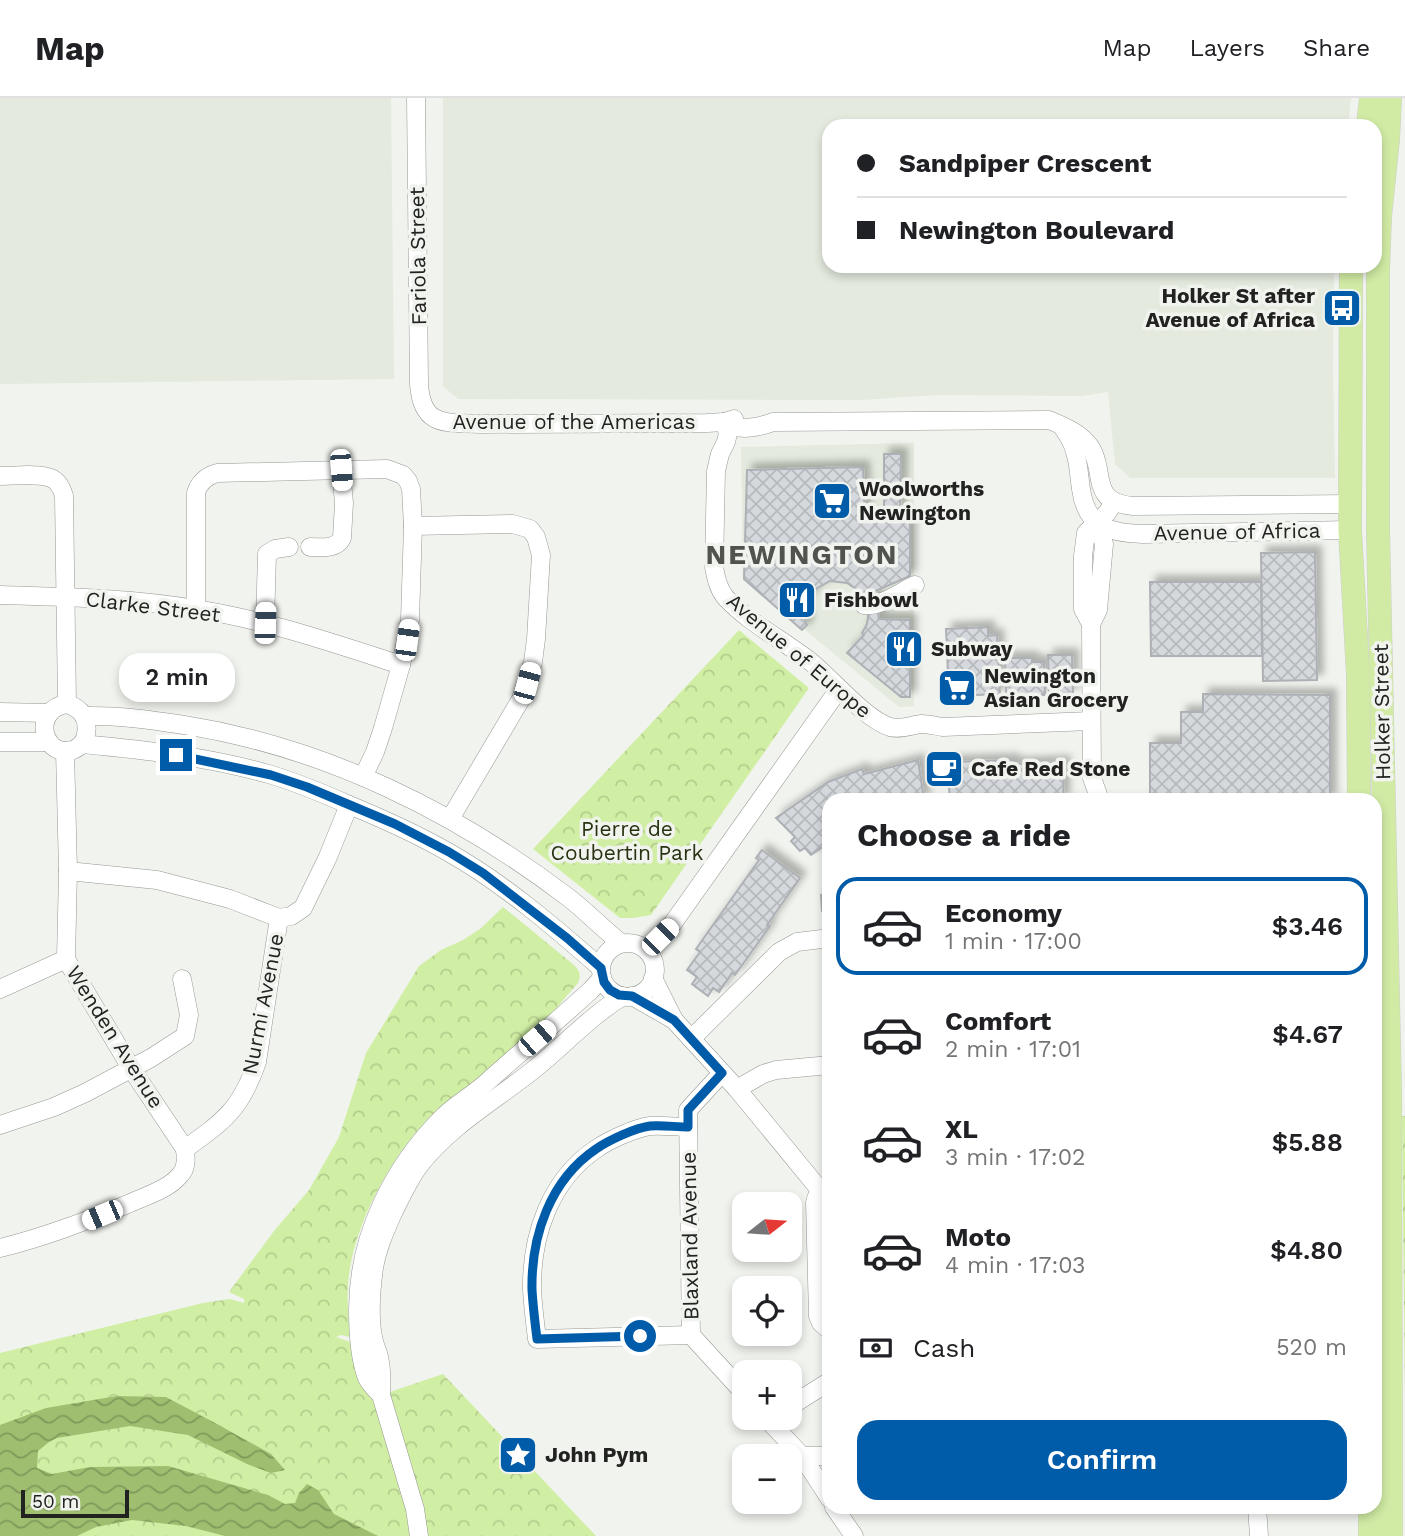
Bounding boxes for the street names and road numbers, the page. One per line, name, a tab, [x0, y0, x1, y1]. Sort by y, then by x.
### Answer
street label: Fariola Street	[404, 186, 431, 326]
street label: Avenue of the Americas	[452, 409, 696, 434]
street label: Avenue of Africa	[1153, 518, 1321, 545]
street label: Clarke Street	[84, 586, 222, 627]
street label: Avenue of Europe	[722, 588, 877, 723]
street label: Holker Street	[1368, 643, 1395, 780]
street label: Nurmi Avenue	[237, 931, 288, 1076]
street label: Wenden Avenue	[62, 961, 169, 1113]
street label: Blaxland Avenue	[676, 1152, 703, 1320]

